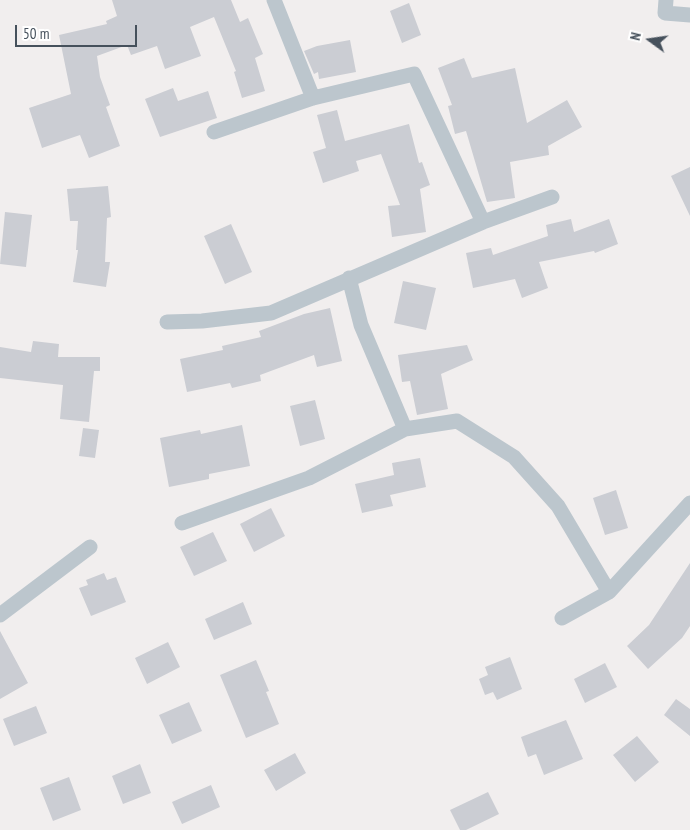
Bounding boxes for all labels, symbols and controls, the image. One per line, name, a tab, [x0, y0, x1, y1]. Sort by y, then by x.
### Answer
scale bar	[18, 15, 140, 47]
north arrow	[625, 15, 675, 65]
text: 50 m	[23, 24, 49, 43]
text: N	[626, 31, 645, 42]

